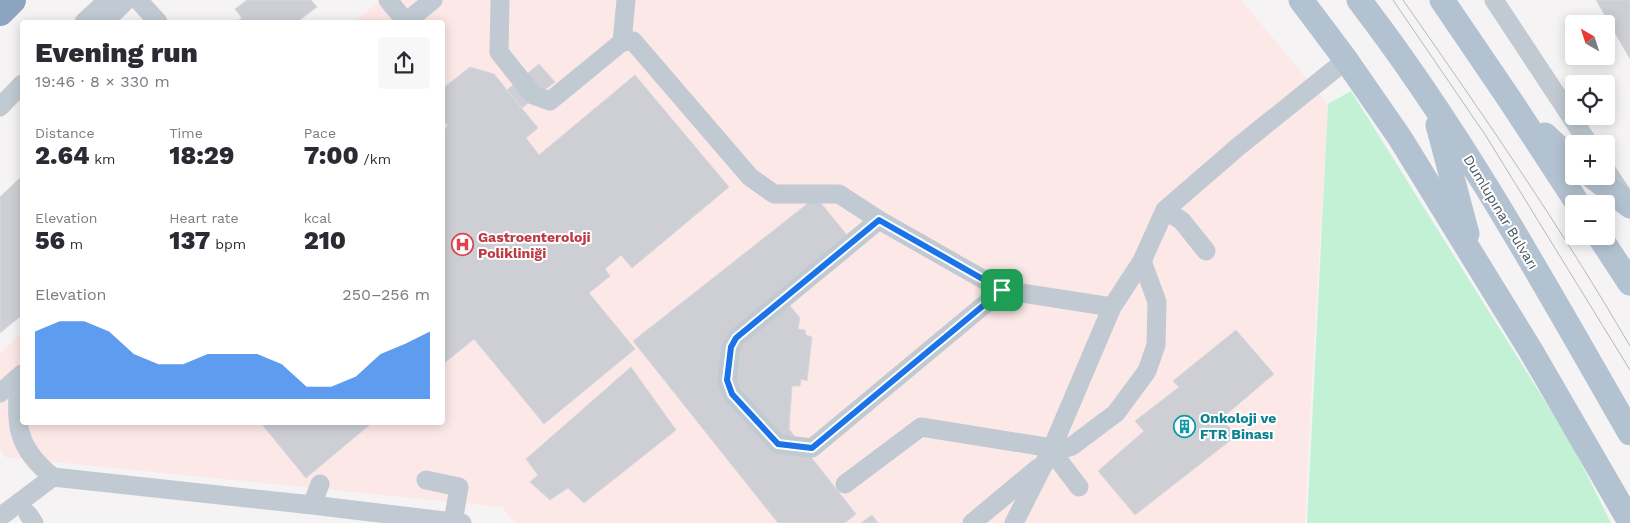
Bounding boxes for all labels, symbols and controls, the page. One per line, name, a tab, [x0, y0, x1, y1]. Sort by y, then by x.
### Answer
north arrow	[1565, 15, 1615, 65]
map controls	[1565, 15, 1615, 245]
text: Evening run	[35, 36, 198, 69]
button: share	[378, 37, 430, 89]
text: 19:46 · 8 × 330 m	[35, 72, 170, 91]
button: locate	[1565, 75, 1615, 125]
text: Distance	[35, 125, 95, 141]
text: Time	[169, 125, 203, 141]
text: Pace	[304, 125, 336, 141]
button: +	[1565, 135, 1615, 185]
text: 2.64	[35, 141, 89, 170]
text: 18:29	[169, 141, 234, 170]
text: 7:00	[304, 141, 359, 170]
text: km	[89, 151, 115, 167]
text: /km	[359, 151, 391, 167]
street label: Dumlupınar Bulvarı	[1461, 152, 1541, 272]
button: −	[1565, 195, 1615, 245]
text: Elevation	[35, 210, 98, 226]
text: Heart rate	[169, 210, 239, 226]
text: kcal	[304, 210, 331, 226]
text: 56	[35, 226, 65, 255]
text: 137	[169, 226, 210, 255]
text: 210	[304, 226, 346, 255]
place label: Gastroenteroloji Polikliniği	[478, 229, 591, 261]
hospital icon: Gastroenteroloji Polikliniği	[450, 233, 474, 257]
text: m	[65, 236, 83, 252]
text: bpm	[210, 236, 246, 252]
pin	[981, 269, 1023, 311]
icon: arrive	[988, 276, 1016, 304]
text: Elevation	[35, 285, 106, 304]
text: 250–256 m	[342, 285, 430, 304]
place label: Onkoloji ve FTR Binası	[1200, 410, 1276, 442]
building icon: Onkoloji ve FTR Binası	[1172, 414, 1196, 438]

